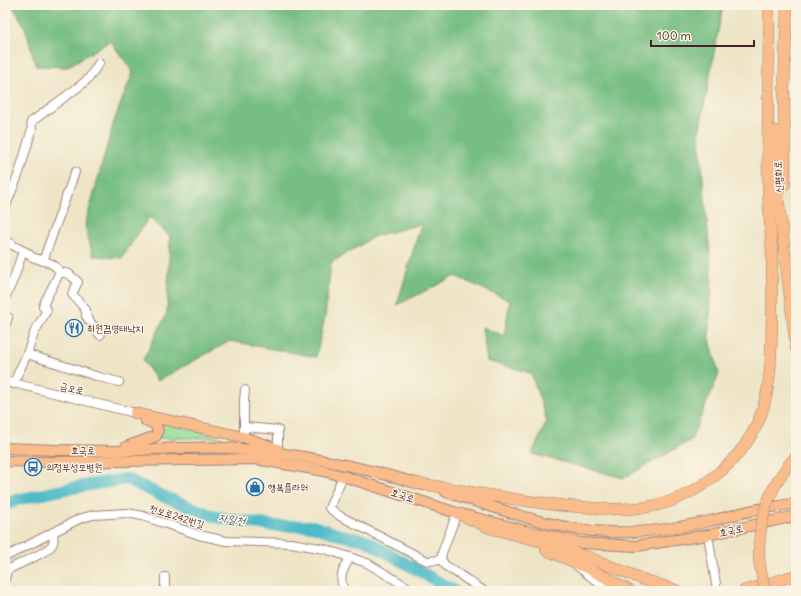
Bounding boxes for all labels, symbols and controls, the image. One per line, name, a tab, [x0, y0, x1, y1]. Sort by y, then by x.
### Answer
scale bar	[651, 22, 754, 48]
text: 100 m	[657, 28, 691, 43]
street label: 신평화로	[771, 161, 786, 193]
restaurant icon: 최원겸명태낙지	[64, 318, 84, 338]
place label: 최원겸명태낙지	[87, 322, 143, 335]
street label: 금오로	[59, 379, 85, 398]
street label: 호국로	[71, 444, 95, 457]
bus stop icon: 의정부성모병원	[23, 457, 43, 477]
place label: 의정부성모병원	[46, 461, 102, 474]
shop icon: 행복플라워	[245, 477, 265, 497]
place label: 행복플라워	[267, 481, 308, 494]
street label: 호국로	[389, 486, 416, 505]
street label: 천보로242번길	[148, 502, 206, 531]
water label: 자일천	[218, 510, 247, 528]
street label: 호국로	[718, 522, 744, 539]

